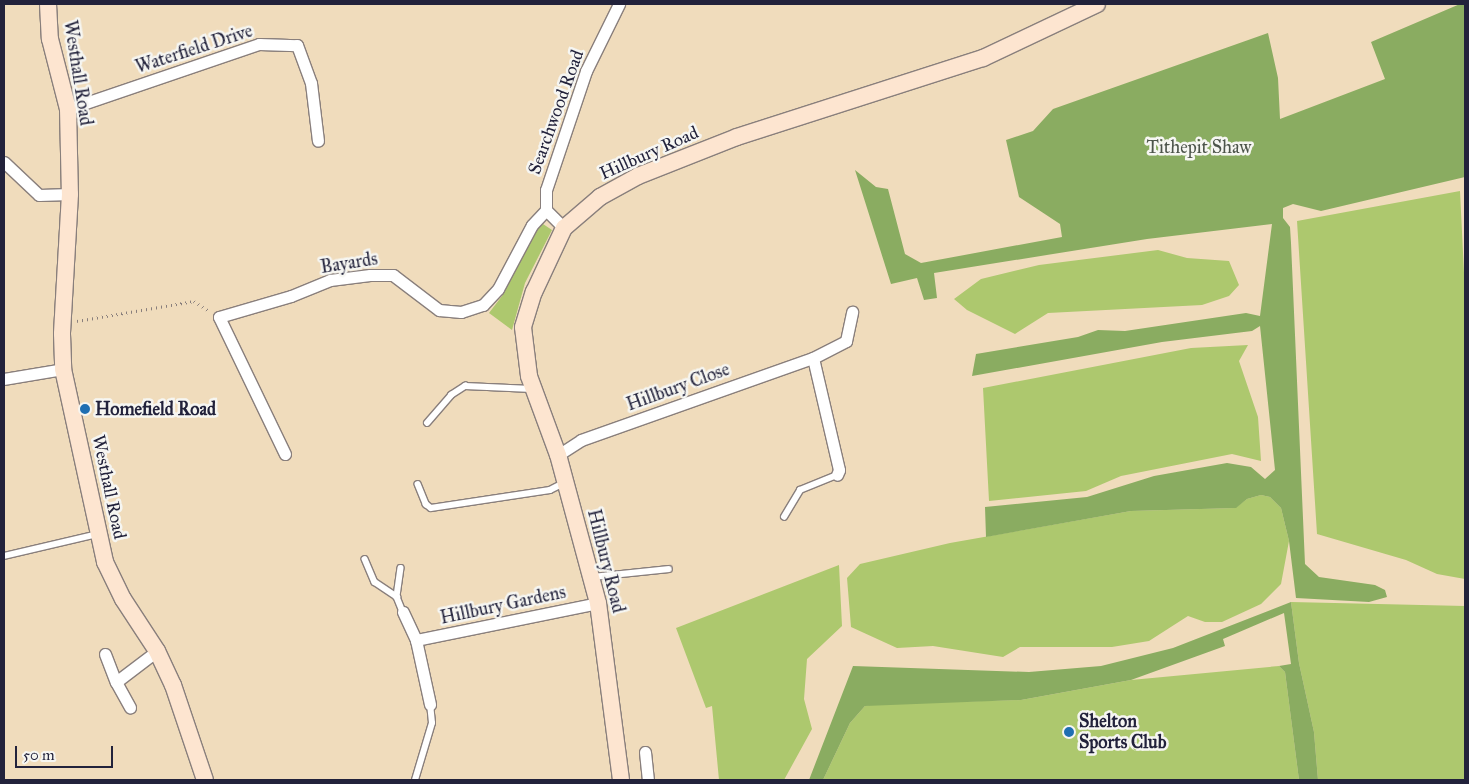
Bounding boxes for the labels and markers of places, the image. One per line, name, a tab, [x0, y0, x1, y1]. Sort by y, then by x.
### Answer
place label: Homefield Road	[95, 398, 216, 420]
marker: Homefield Road	[79, 403, 91, 415]
place label: Shelton Sports Club	[1079, 711, 1166, 754]
marker: Shelton Sports Club	[1063, 726, 1075, 738]

